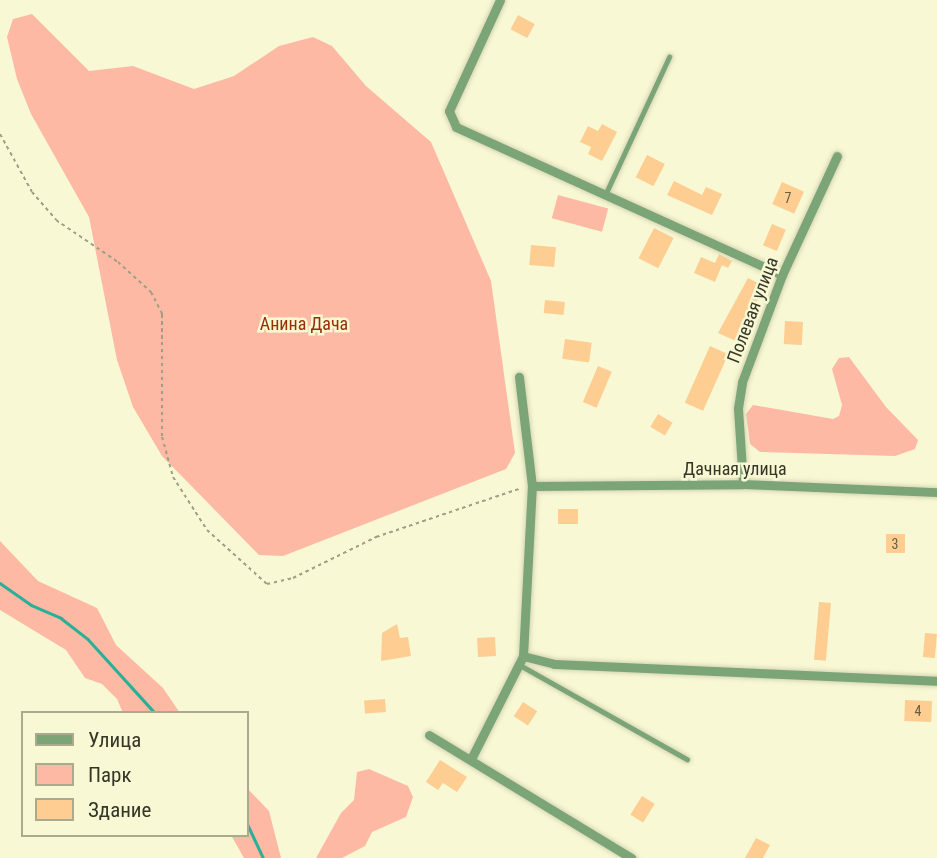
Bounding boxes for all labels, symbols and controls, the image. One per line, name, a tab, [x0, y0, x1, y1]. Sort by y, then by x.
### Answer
house number: 7	[785, 190, 791, 206]
street label: Полевая улица	[723, 254, 783, 366]
park label: Анина Дача	[260, 313, 348, 335]
street label: Дачная улица	[683, 458, 787, 480]
house number: 3	[892, 536, 898, 552]
house number: 4	[915, 703, 921, 719]
legend	[21, 711, 248, 837]
text: Улица	[88, 728, 141, 752]
text: Парк	[88, 763, 132, 787]
text: Здание	[88, 798, 151, 822]

